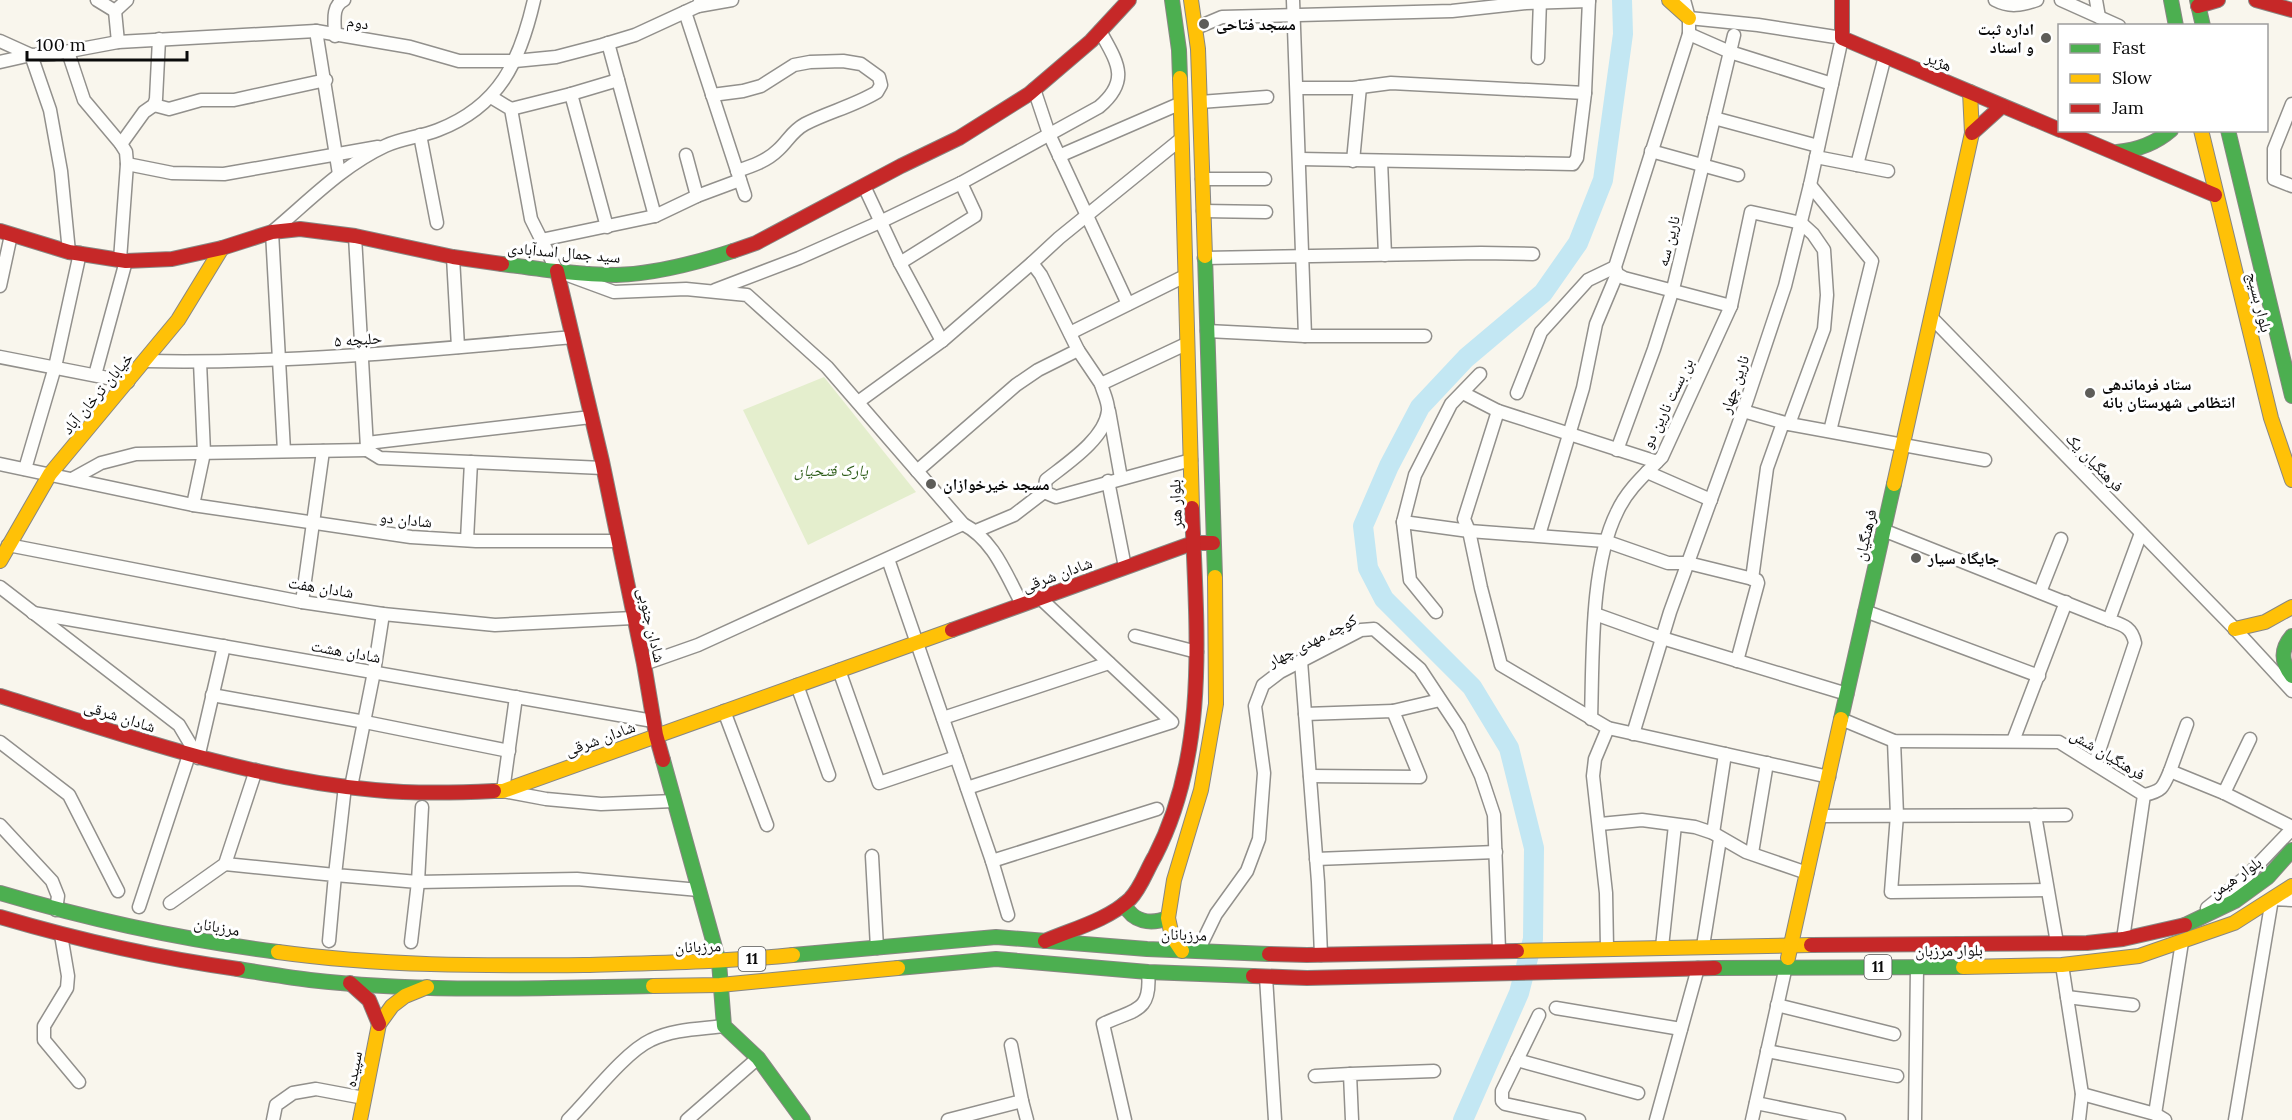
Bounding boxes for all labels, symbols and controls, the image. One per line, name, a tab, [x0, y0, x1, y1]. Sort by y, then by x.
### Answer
street label: دوم	[345, 10, 370, 35]
place label: مسجد فتاحی	[1216, 14, 1296, 34]
marker: مسجد فتاحی	[1197, 17, 1211, 31]
place label: اداره ثبت و اسناد	[1978, 19, 2034, 57]
scale bar	[27, 24, 188, 62]
legend	[2058, 24, 2268, 132]
marker: اداره ثبت و اسناد	[2039, 31, 2053, 45]
text: 100 m	[36, 33, 86, 56]
text: Fast	[2112, 36, 2146, 59]
street label: هژیر	[1922, 46, 1955, 75]
text: Slow	[2112, 66, 2152, 89]
text: Jam	[2111, 96, 2144, 119]
street label: نارین سه	[1652, 214, 1685, 269]
street label: سید جمال اسدآبادی	[507, 237, 621, 268]
street label: بلوار بسیج	[2242, 270, 2277, 334]
street label: حلبچه ۵	[333, 327, 383, 351]
street label: خیابان ترخان آباد	[57, 348, 138, 439]
street label: نارین چهار	[1714, 352, 1754, 417]
street label: بن بست نارین دو	[1637, 355, 1698, 452]
place label: ستاد فرماندهی انتظامی شهرستان بانه	[2102, 374, 2236, 412]
marker: ستاد فرماندهی انتظامی شهرستان بانه	[2083, 386, 2097, 400]
street label: فرهنگیان یک	[2061, 428, 2128, 496]
park label: پارک فتحیان	[794, 460, 868, 481]
place label: مسجد خیرخوازان	[943, 474, 1050, 494]
marker: مسجد خیرخوازان	[924, 477, 938, 491]
street label: بلوار هنر	[1164, 479, 1186, 530]
street label: شادان دو	[379, 506, 433, 533]
street label: فرهنگیان	[1849, 507, 1882, 563]
place label: جایگاه سیار	[1927, 548, 1999, 568]
marker: جایگاه سیار	[1909, 551, 1923, 565]
street label: شادان شرقی	[1019, 552, 1095, 597]
street label: شادان هفت	[287, 572, 355, 603]
street label: شادان جنوبی	[633, 586, 670, 665]
street label: کوچه مهدی چهار	[1263, 609, 1361, 672]
street label: شادان هشت	[309, 635, 382, 668]
street label: شادان شرقی	[82, 696, 158, 737]
street label: شادان شرقی	[562, 716, 638, 761]
street label: فرهنگیان شش	[2067, 724, 2149, 785]
street label: بلوار هیمن	[2205, 852, 2266, 903]
street label: مرزبانان	[192, 912, 241, 941]
street label: مرزبانان	[1161, 923, 1207, 946]
street label: مرزبانان	[675, 935, 721, 958]
street label: بلوار مرزبان	[1915, 939, 1983, 962]
road number: 11	[738, 947, 766, 971]
road number: 11	[1864, 955, 1892, 979]
street label: سپیده	[340, 1049, 366, 1089]

